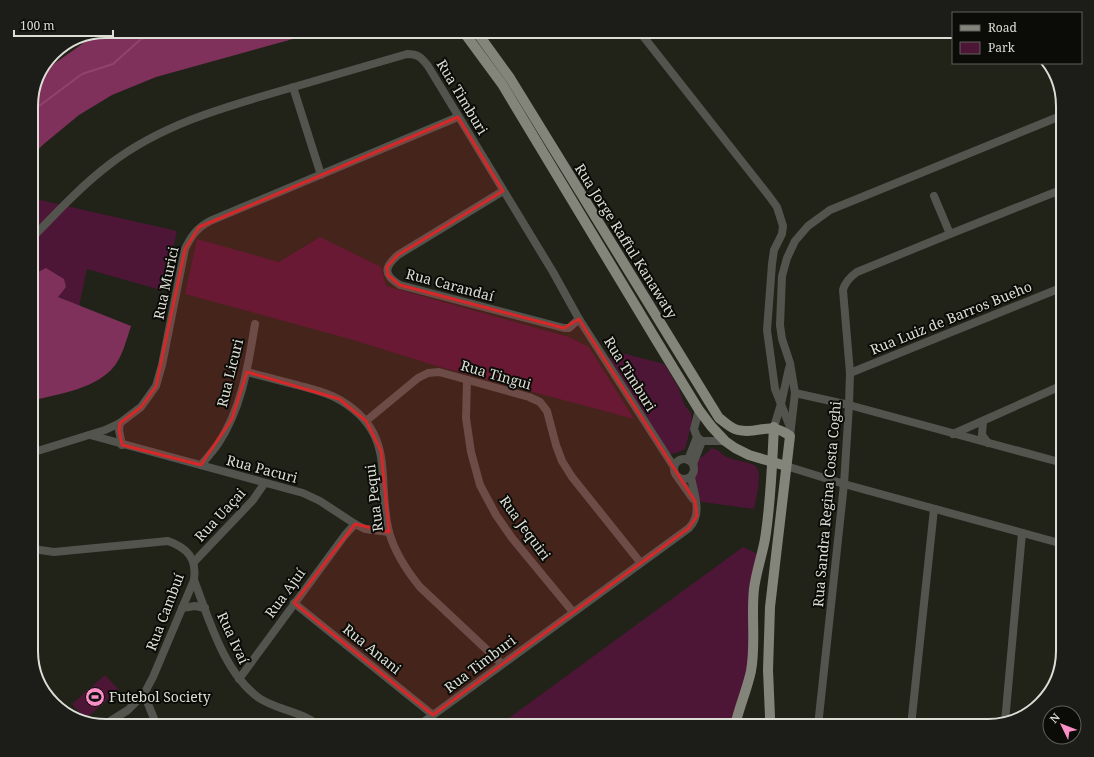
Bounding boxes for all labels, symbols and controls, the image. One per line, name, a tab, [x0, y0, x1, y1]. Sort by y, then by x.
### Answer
scale bar	[14, 12, 113, 38]
legend	[952, 12, 1082, 64]
text: 100 m	[20, 17, 55, 34]
text: Road	[988, 19, 1018, 36]
text: Park	[988, 39, 1016, 56]
street label: Rua Timburi	[433, 56, 493, 138]
street label: Rua Jorge Rafful Kanawaty	[571, 160, 682, 322]
street label: Rua Murici	[149, 244, 183, 321]
street label: Rua Carandaí	[404, 264, 497, 306]
street label: Rua Luiz de Barros Bueho	[867, 276, 1035, 359]
street label: Rua Timburi	[600, 333, 661, 415]
street label: Rua Licuri	[212, 336, 247, 409]
street label: Rua Tingui	[459, 355, 534, 394]
street label: Rua Sandra Regina Costa Coghi	[808, 400, 845, 608]
street label: Rua Pacuri	[225, 450, 300, 487]
street label: Rua Pequi	[360, 463, 387, 533]
street label: Rua Uaçai	[190, 483, 250, 546]
street label: Rua Jequiri	[496, 492, 555, 564]
street label: Rua Ajuí	[260, 564, 309, 621]
street label: Rua Cambuí	[141, 570, 188, 653]
street label: Rua Ivaí	[213, 609, 254, 667]
street label: Rua Anani	[339, 619, 406, 678]
street label: Rua Timburi	[440, 630, 520, 697]
sports icon: Futebol Society	[84, 686, 106, 708]
place label: Futebol Society	[109, 687, 211, 706]
north arrow	[1042, 705, 1082, 745]
text: N	[1046, 709, 1063, 726]

